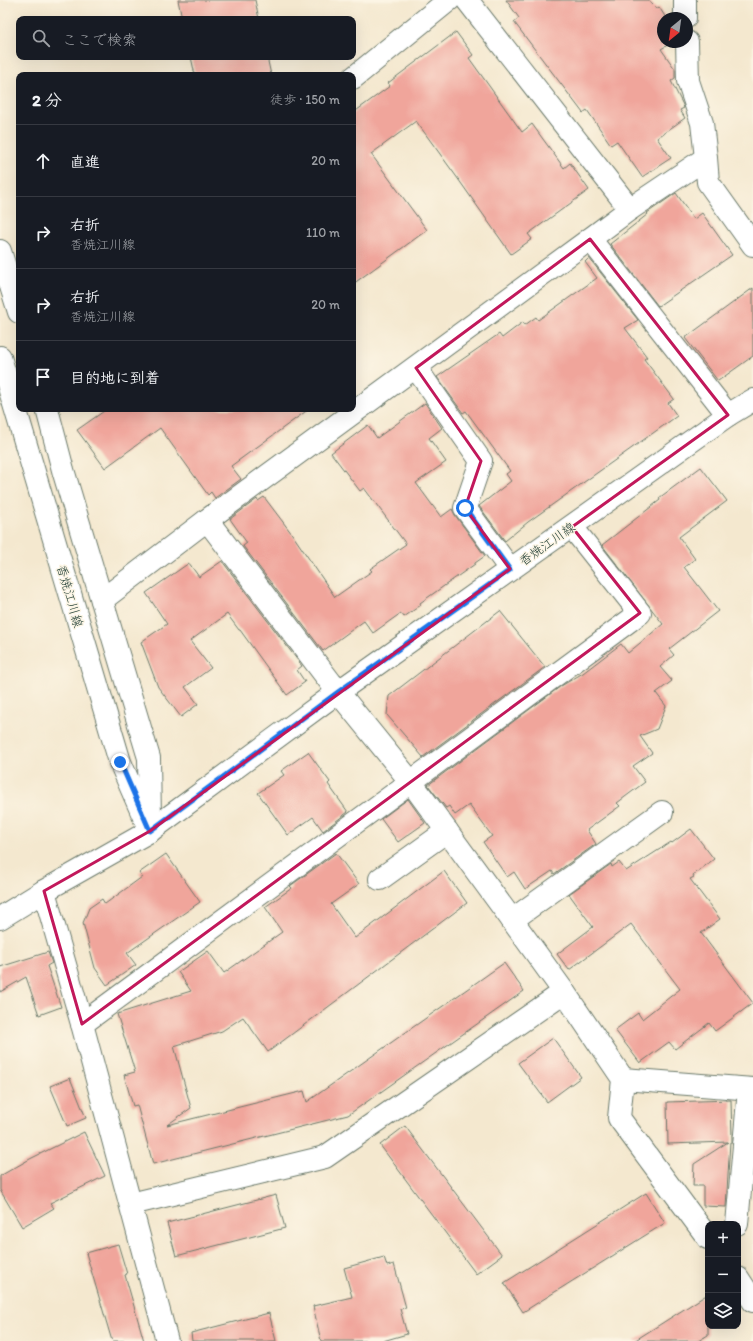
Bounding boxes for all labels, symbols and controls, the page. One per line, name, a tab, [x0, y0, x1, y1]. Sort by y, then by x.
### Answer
north arrow	[657, 12, 693, 48]
search box	[16, 16, 356, 60]
icon: search	[30, 27, 52, 49]
text: ここで検索	[62, 31, 137, 49]
text: 2 分	[32, 90, 62, 110]
text: 徒歩 · 150 m	[270, 92, 340, 107]
icon: ahead	[32, 150, 54, 172]
text: 直進	[70, 153, 100, 171]
text: 20 m	[311, 153, 340, 168]
text: 右折	[70, 216, 100, 234]
icon: right	[32, 222, 54, 244]
text: 110 m	[306, 225, 340, 240]
text: 香焼江川線	[70, 237, 135, 252]
text: 右折	[70, 288, 100, 306]
icon: right	[32, 294, 54, 316]
text: 20 m	[311, 297, 340, 312]
text: 香焼江川線	[70, 309, 135, 324]
icon: arrive	[32, 366, 54, 388]
text: 目的地に到着	[70, 369, 160, 387]
route start	[456, 499, 474, 517]
street label: 香焼江川線	[516, 519, 579, 569]
street label: 香焼江川線	[54, 563, 86, 630]
route end	[111, 753, 129, 771]
map controls	[705, 1221, 741, 1329]
button: +	[705, 1221, 741, 1257]
button: −	[705, 1257, 741, 1293]
button: layers	[705, 1293, 741, 1329]

